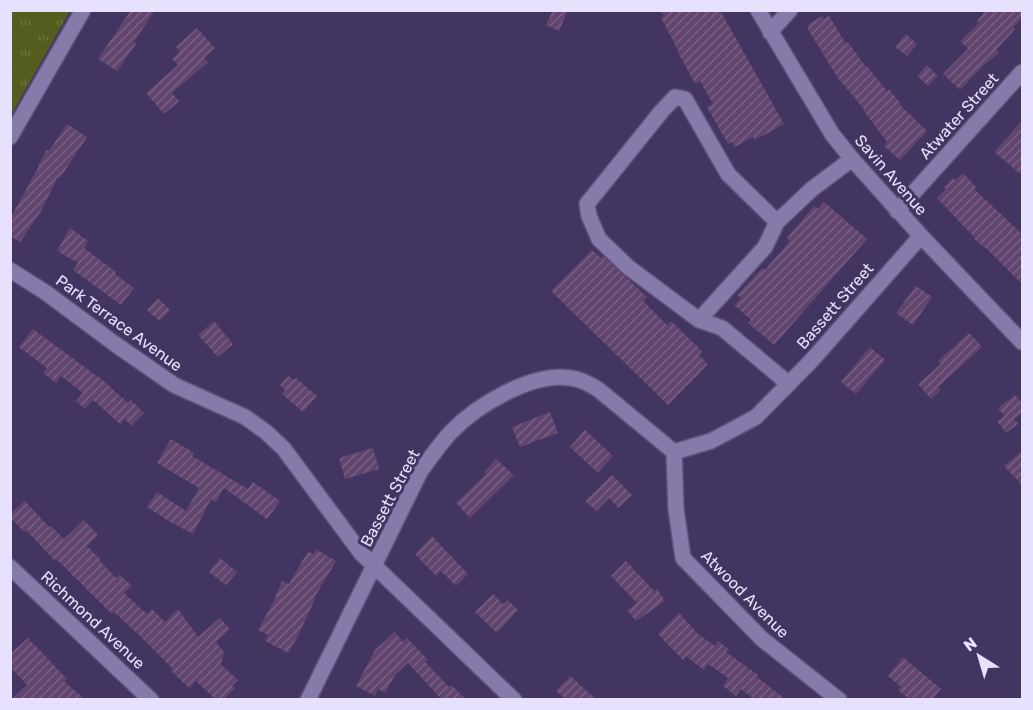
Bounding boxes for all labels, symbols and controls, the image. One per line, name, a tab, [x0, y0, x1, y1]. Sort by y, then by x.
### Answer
street label: Atwater Street	[915, 69, 1003, 163]
street label: Savin Avenue	[851, 131, 931, 219]
street label: Bassett Street	[793, 259, 877, 353]
street label: Park Terrace Avenue	[52, 271, 186, 375]
street label: Bassett Street	[356, 446, 424, 550]
street label: Atwood Avenue	[697, 546, 793, 642]
street label: Richmond Avenue	[37, 567, 149, 673]
north arrow	[949, 626, 1009, 686]
text: N	[960, 633, 981, 655]

